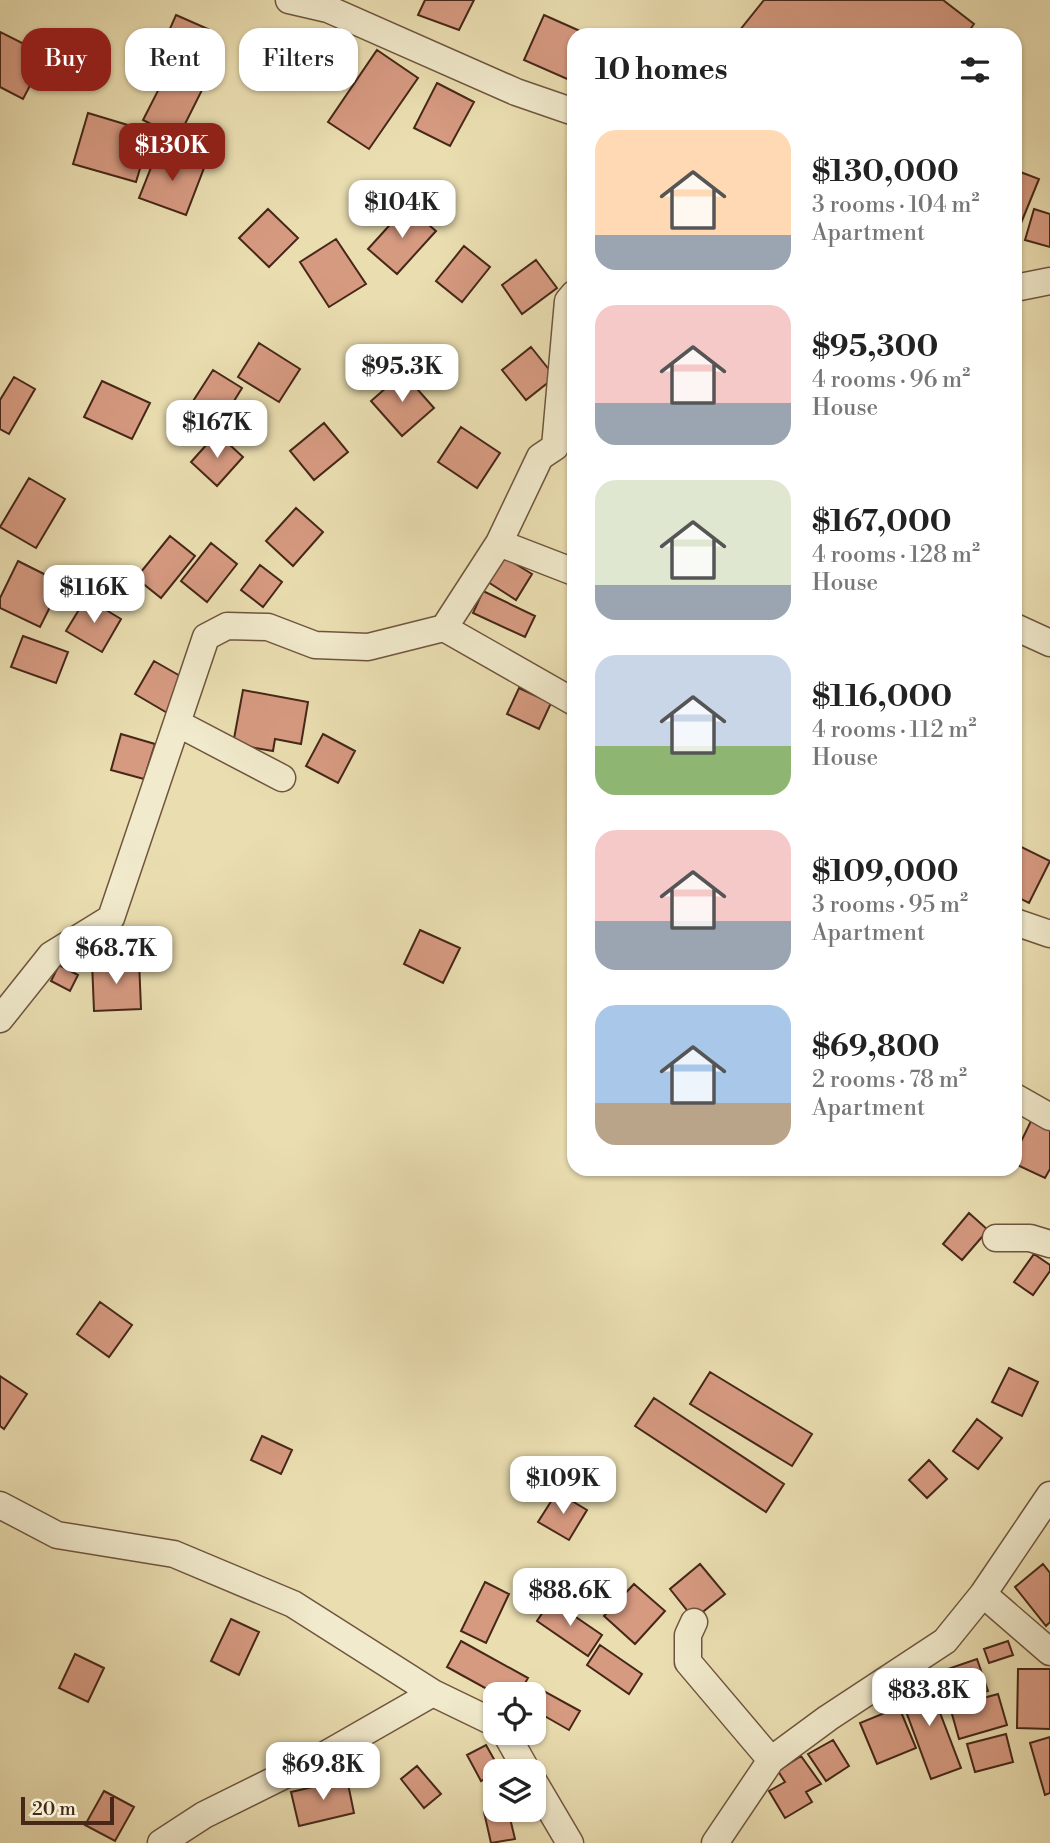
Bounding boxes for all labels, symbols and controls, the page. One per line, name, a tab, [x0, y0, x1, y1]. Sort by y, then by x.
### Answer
chip: Buy	[21, 28, 111, 91]
chip: Rent	[125, 28, 225, 91]
chip: Filters	[239, 28, 358, 91]
text: 10 homes	[595, 51, 728, 89]
icon: filters	[956, 51, 994, 89]
pin: $130K	[123, 124, 221, 183]
text: $130K	[135, 132, 209, 160]
text: $130,000	[812, 153, 959, 191]
icon: home	[651, 158, 735, 242]
pin: $104K	[353, 180, 451, 240]
text: $104K	[365, 189, 439, 217]
text: 3 rooms · 104 m²	[812, 191, 980, 219]
text: Apartment	[812, 219, 925, 247]
text: $95,300	[812, 328, 938, 366]
icon: home	[651, 333, 735, 417]
pin: $95.3K	[345, 344, 459, 404]
text: $95.3K	[361, 353, 443, 381]
text: 4 rooms · 96 m²	[812, 366, 970, 394]
text: House	[812, 394, 878, 422]
pin: $167K	[168, 400, 266, 460]
text: $167K	[182, 409, 252, 437]
text: $167,000	[812, 503, 952, 541]
icon: home	[651, 508, 735, 592]
text: 4 rooms · 128 m²	[812, 541, 980, 569]
pin: $116K	[45, 566, 143, 625]
text: House	[812, 569, 878, 597]
text: $116K	[60, 574, 128, 602]
text: $116,000	[812, 678, 952, 716]
icon: home	[651, 683, 735, 767]
text: 4 rooms · 112 m²	[812, 716, 977, 744]
text: House	[812, 744, 878, 772]
text: $109,000	[812, 853, 959, 891]
icon: home	[651, 858, 735, 942]
text: 3 rooms · 95 m²	[812, 891, 968, 919]
text: Apartment	[812, 919, 925, 947]
pin: $68.7K	[59, 926, 173, 986]
text: $68.7K	[75, 935, 157, 963]
text: $69,800	[812, 1028, 940, 1066]
icon: home	[651, 1033, 735, 1117]
text: 2 rooms · 78 m²	[812, 1066, 967, 1094]
text: Apartment	[812, 1094, 925, 1122]
pin: $109K	[514, 1456, 612, 1516]
text: $109K	[526, 1465, 600, 1493]
pin: $88.6K	[513, 1568, 627, 1628]
text: $88.6K	[529, 1577, 611, 1605]
pin: $83.8K	[872, 1668, 986, 1728]
text: $83.8K	[888, 1677, 970, 1705]
map controls	[483, 1682, 546, 1822]
button: locate	[483, 1682, 546, 1745]
pin: $69.8K	[266, 1742, 380, 1802]
text: $69.8K	[282, 1751, 364, 1779]
button: layers	[483, 1759, 546, 1822]
scale bar	[21, 1794, 114, 1826]
text: 20 m	[32, 1797, 76, 1821]

